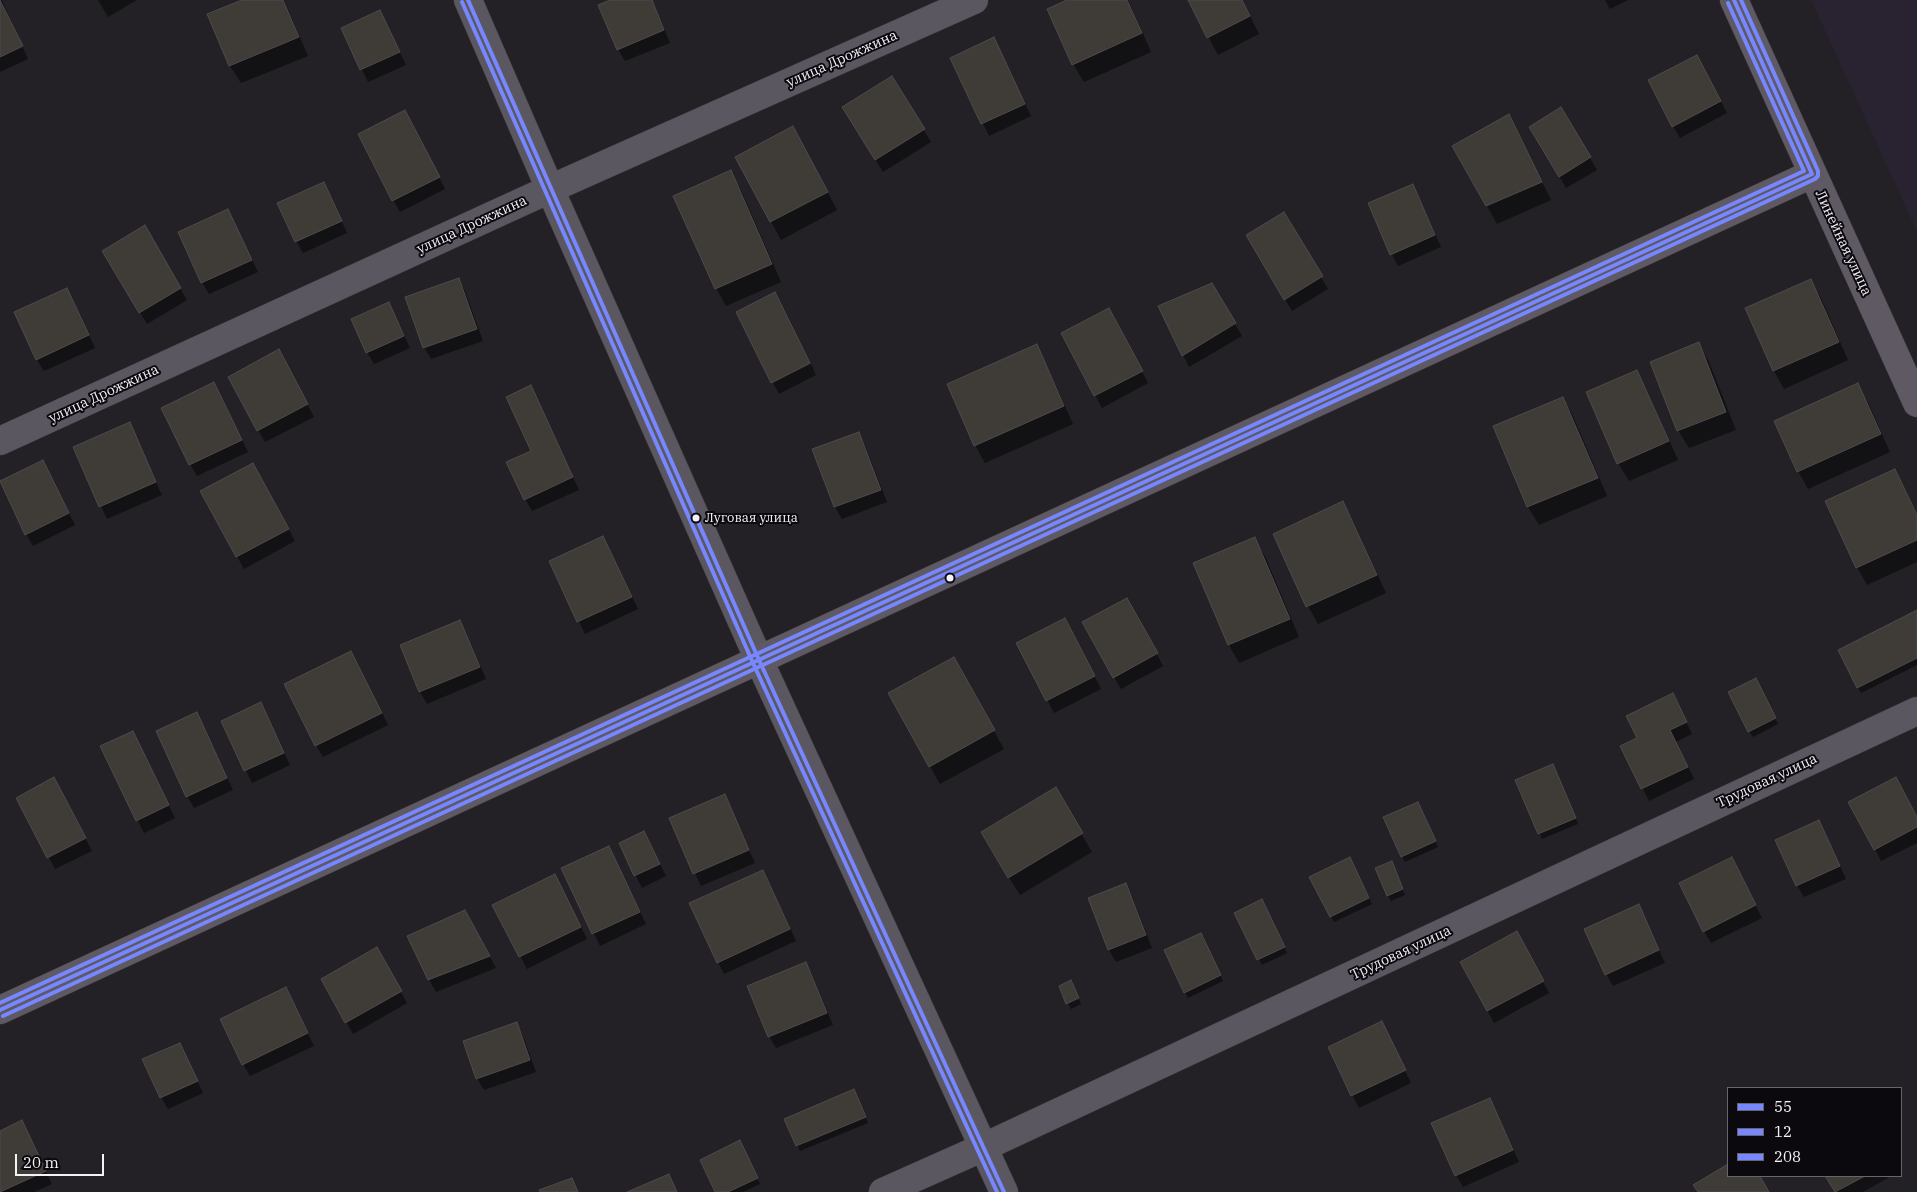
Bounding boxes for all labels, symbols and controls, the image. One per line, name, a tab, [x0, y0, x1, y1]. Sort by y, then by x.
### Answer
street label: улица Дрожжина	[784, 27, 900, 91]
street label: Линейная улица	[1811, 188, 1875, 298]
street label: улица Дрожжина	[414, 192, 530, 258]
street label: улица Дрожжина	[46, 361, 162, 427]
place label: Луговая улица	[705, 510, 798, 526]
marker: Луговая улица	[691, 513, 701, 523]
unlabelled marker	[945, 573, 955, 583]
street label: Трудовая улица	[1714, 750, 1820, 812]
street label: Трудовая улица	[1348, 922, 1454, 984]
legend	[1727, 1087, 1902, 1177]
text: 55	[1774, 1097, 1792, 1116]
text: 12	[1774, 1122, 1792, 1141]
scale bar	[18, 1144, 106, 1176]
text: 208	[1774, 1147, 1801, 1166]
text: 20 m	[23, 1153, 59, 1172]

